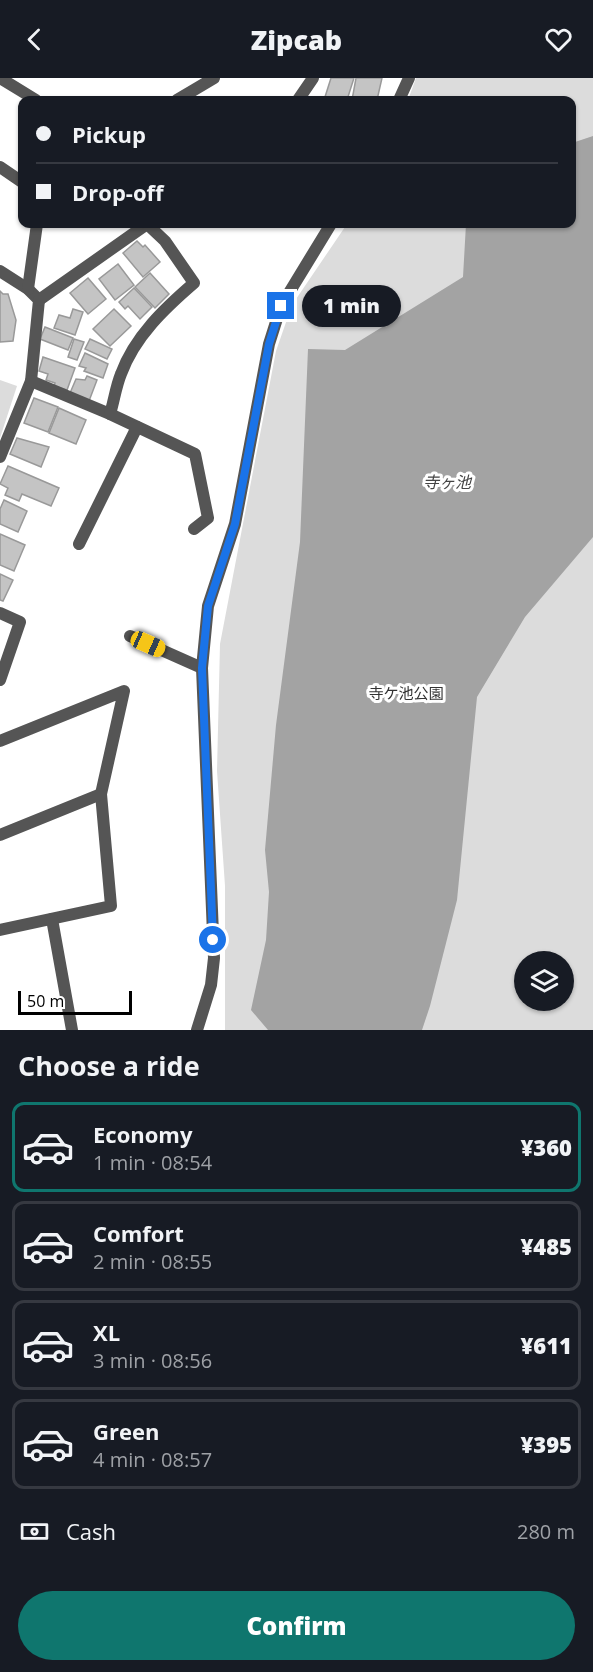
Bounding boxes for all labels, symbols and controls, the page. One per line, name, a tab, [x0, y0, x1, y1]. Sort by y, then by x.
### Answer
text: Zipcab	[251, 21, 342, 58]
icon: back	[18, 23, 51, 56]
icon: heart	[542, 23, 575, 56]
text: Pickup	[72, 119, 146, 149]
text: Drop-off	[72, 177, 164, 207]
callout: 1 min	[302, 285, 401, 327]
route end	[267, 292, 294, 319]
text: 1 min	[323, 292, 380, 319]
water label: 寺ヶ池	[423, 471, 473, 493]
car	[128, 628, 168, 660]
park label: 寺ケ池公園	[368, 683, 444, 703]
route start	[199, 926, 226, 953]
map controls	[514, 951, 574, 1011]
button: layers	[514, 951, 574, 1011]
scale bar	[18, 988, 132, 1016]
text: 50 m	[27, 990, 64, 1012]
text: Choose a ride	[18, 1047, 200, 1084]
text: Economy	[93, 1119, 192, 1149]
icon: car	[21, 1120, 75, 1174]
text: ¥360	[520, 1132, 572, 1162]
text: 1 min · 08:54	[93, 1149, 212, 1176]
text: Comfort	[93, 1218, 184, 1248]
icon: car	[21, 1219, 75, 1273]
text: ¥485	[520, 1231, 572, 1261]
text: 2 min · 08:55	[93, 1248, 212, 1275]
text: XL	[93, 1317, 120, 1347]
icon: car	[21, 1318, 75, 1372]
text: ¥611	[520, 1330, 572, 1360]
text: 3 min · 08:56	[93, 1347, 212, 1374]
text: Green	[93, 1416, 159, 1446]
icon: car	[21, 1417, 75, 1471]
text: ¥395	[520, 1429, 572, 1459]
text: 4 min · 08:57	[93, 1446, 212, 1473]
icon: cash	[18, 1515, 51, 1548]
text: Cash	[66, 1516, 116, 1546]
text: 280 m	[517, 1518, 575, 1545]
button: Confirm	[18, 1591, 575, 1660]

